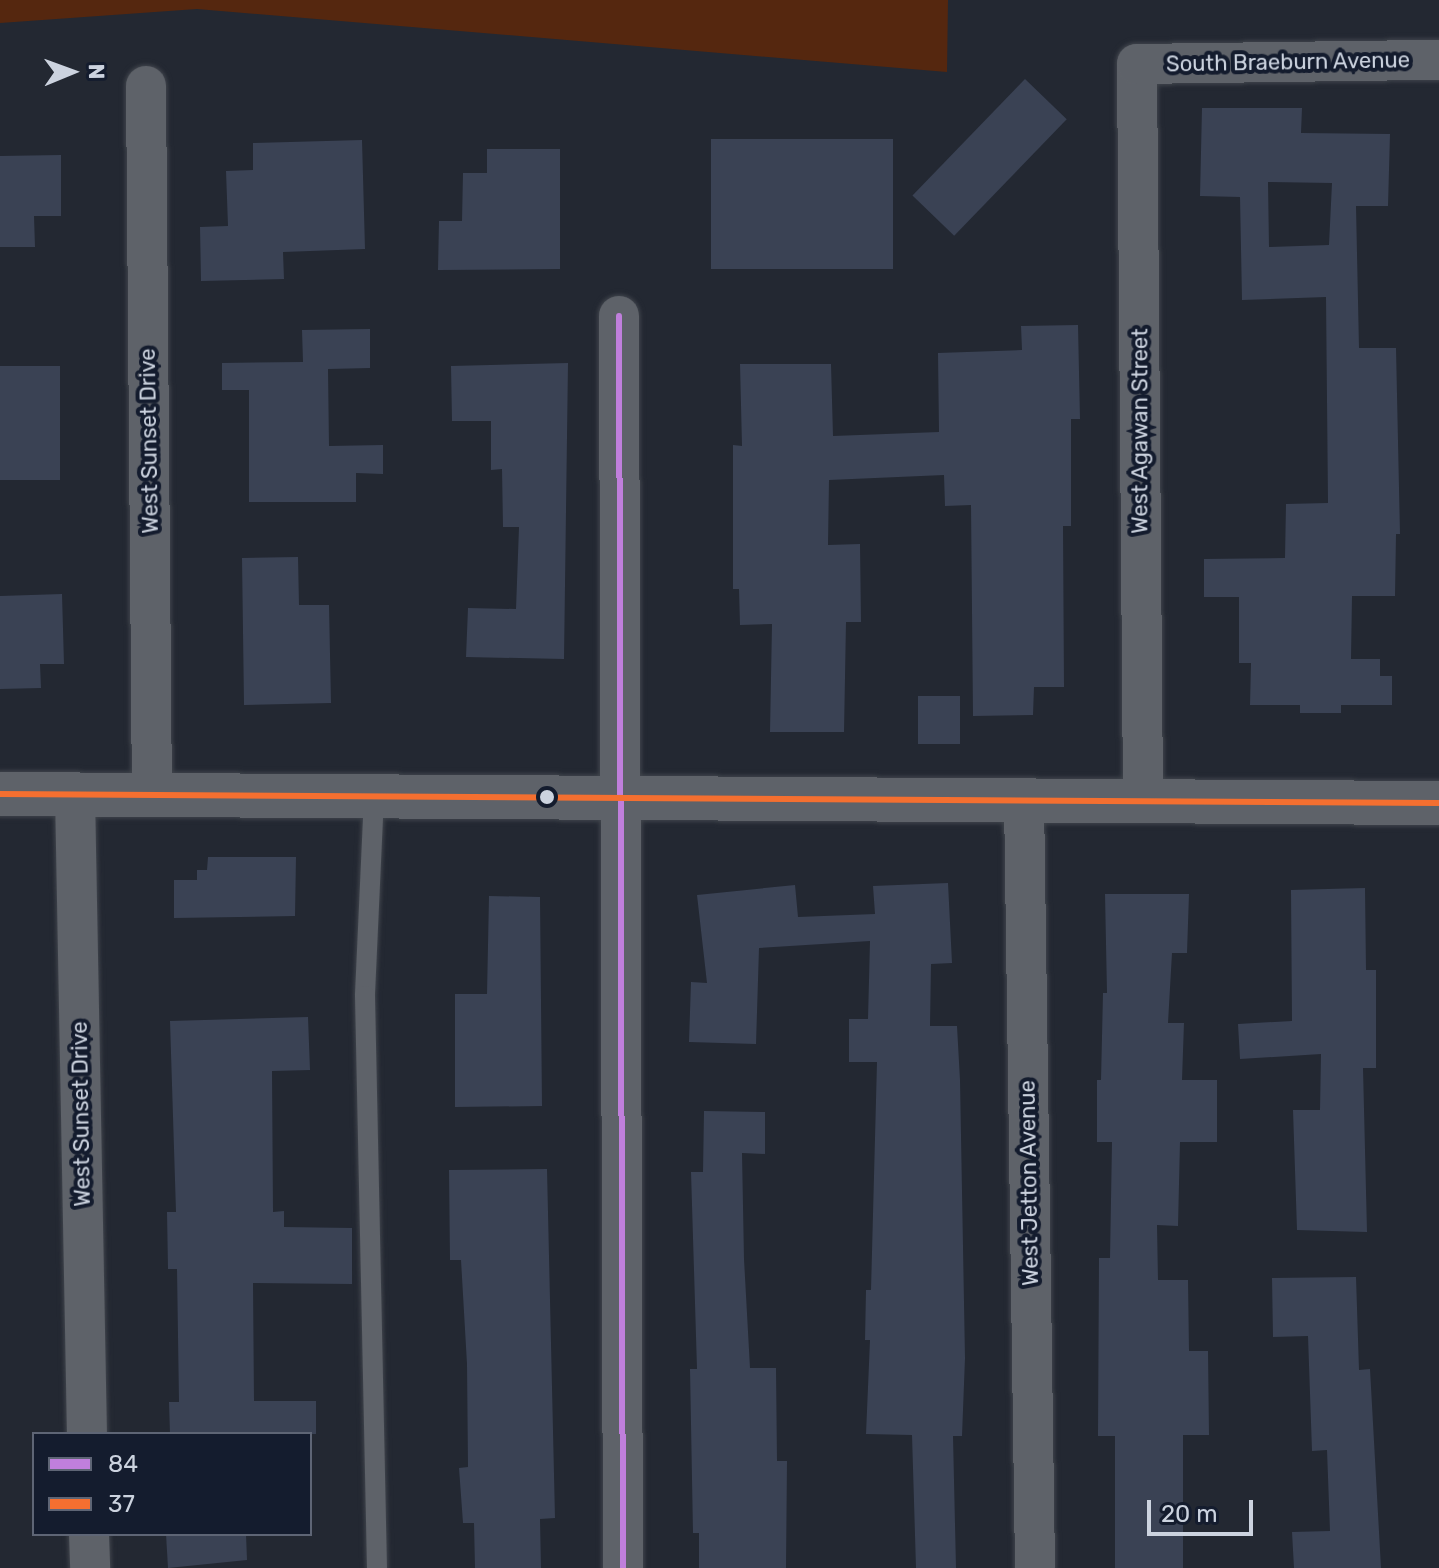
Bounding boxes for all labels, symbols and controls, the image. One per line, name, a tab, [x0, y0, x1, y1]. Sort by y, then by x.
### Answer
north arrow	[32, 32, 112, 112]
street label: South Braeburn Avenue	[1165, 47, 1411, 77]
text: N	[83, 63, 110, 80]
street label: West Agawan Street	[1127, 328, 1153, 534]
street label: West Sunset Drive	[134, 348, 164, 534]
unlabelled marker	[539, 789, 555, 805]
street label: West Sunset Drive	[66, 1021, 96, 1207]
street label: West Jetton Avenue	[1014, 1080, 1044, 1286]
legend	[32, 1432, 312, 1536]
text: 84	[108, 1450, 138, 1478]
scale bar	[1151, 1484, 1257, 1534]
text: 37	[108, 1490, 135, 1518]
text: 20 m	[1161, 1500, 1218, 1528]

